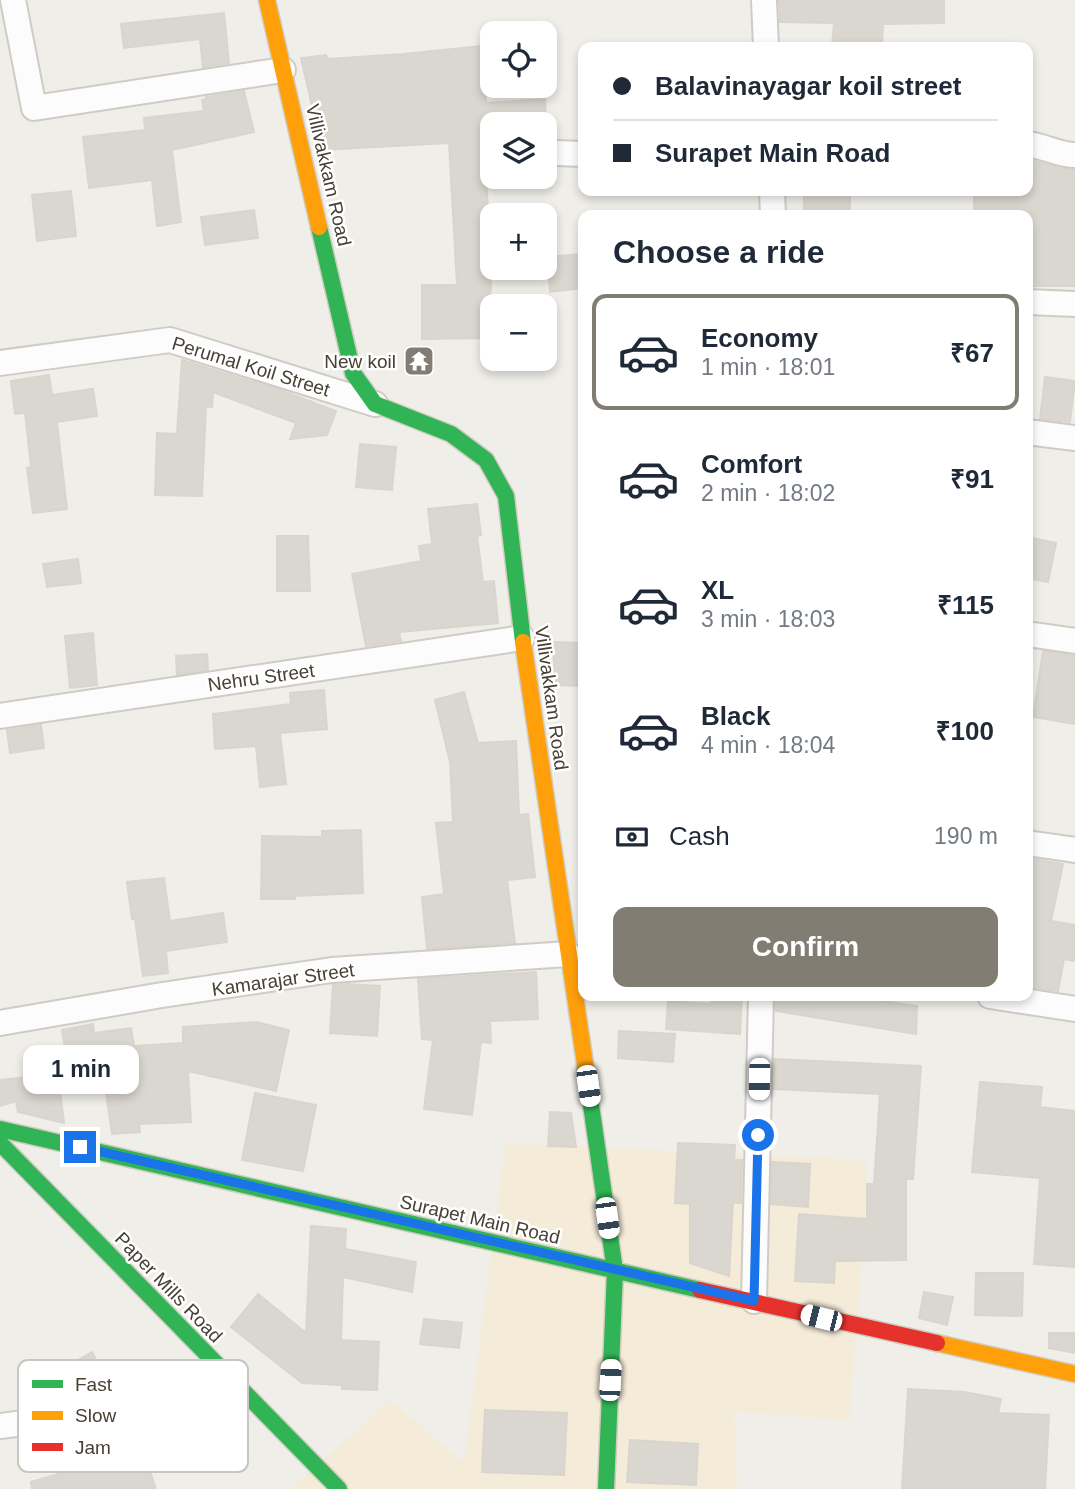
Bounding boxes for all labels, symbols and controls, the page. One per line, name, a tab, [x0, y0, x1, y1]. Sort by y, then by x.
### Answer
map controls	[480, 21, 557, 371]
button: locate	[480, 21, 557, 98]
text: Balavinayagar koil street	[655, 71, 961, 101]
street label: Villivakkam Road	[302, 102, 355, 248]
button: layers	[480, 112, 557, 189]
text: Surapet Main Road	[655, 138, 890, 168]
button: +	[480, 203, 557, 280]
text: Choose a ride	[613, 234, 825, 270]
button: −	[480, 294, 557, 371]
icon: car	[617, 321, 680, 384]
text: Economy	[701, 323, 818, 353]
street label: Perumal Koil Street	[170, 333, 333, 401]
text: ₹67	[950, 338, 994, 368]
temple icon: New koil	[402, 344, 436, 378]
place label: New koil	[324, 351, 396, 372]
text: 1 min · 18:01	[701, 354, 835, 380]
icon: car	[617, 447, 680, 510]
text: Comfort	[701, 449, 802, 479]
text: ₹91	[950, 464, 994, 494]
text: 2 min · 18:02	[701, 480, 835, 506]
icon: car	[617, 573, 680, 636]
text: XL	[701, 575, 734, 605]
text: ₹115	[937, 590, 994, 620]
text: 3 min · 18:03	[701, 606, 835, 632]
street label: Villivakkam Road	[531, 625, 572, 772]
street label: Nehru Street	[206, 660, 317, 695]
icon: car	[617, 699, 680, 762]
text: Black	[701, 701, 770, 731]
text: ₹100	[936, 716, 994, 746]
text: 4 min · 18:04	[701, 732, 835, 758]
icon: cash	[613, 818, 651, 856]
text: Cash	[669, 821, 730, 851]
text: 190 m	[934, 823, 998, 849]
button: Confirm	[613, 907, 998, 987]
street label: Kamarajar Street	[210, 959, 356, 1000]
callout: 1 min	[22, 1046, 138, 1094]
text: 1 min	[51, 1056, 111, 1082]
car	[749, 1058, 770, 1100]
car	[575, 1064, 602, 1108]
route start	[742, 1119, 774, 1151]
route end	[64, 1131, 96, 1163]
street label: Surapet Main Road	[398, 1191, 562, 1248]
car	[594, 1196, 621, 1240]
street label: Paper Mills Road	[111, 1228, 226, 1347]
car	[799, 1303, 844, 1333]
car	[599, 1358, 622, 1402]
legend	[18, 1360, 248, 1472]
text: Fast	[75, 1374, 113, 1395]
text: Slow	[75, 1405, 116, 1426]
text: Jam	[75, 1437, 111, 1458]

